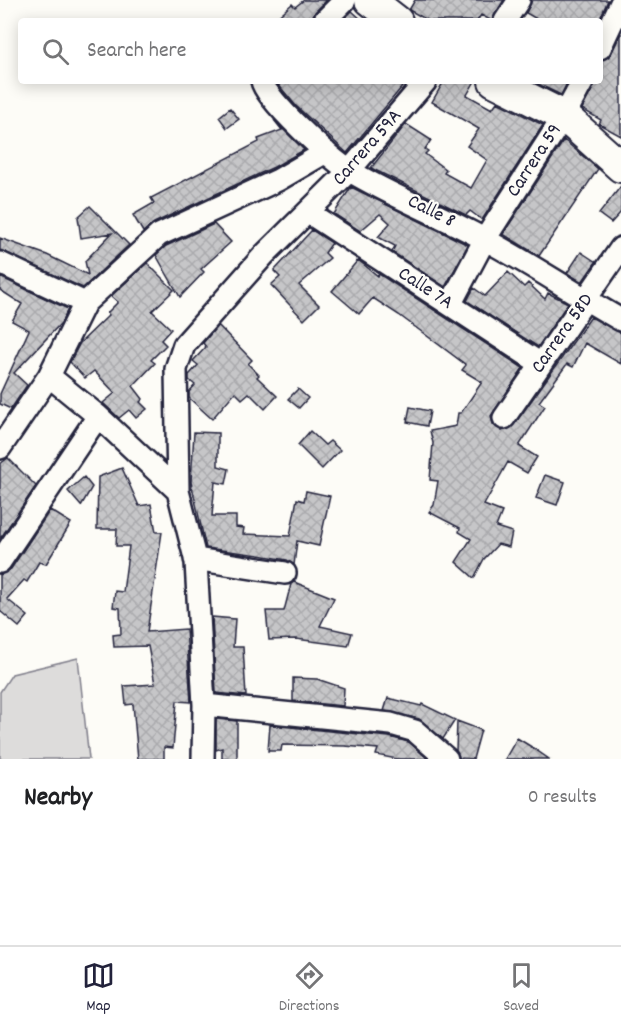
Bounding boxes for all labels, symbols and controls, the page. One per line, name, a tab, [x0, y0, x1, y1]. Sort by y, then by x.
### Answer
search box	[18, 18, 603, 84]
icon: search	[39, 35, 72, 68]
text: Search here	[87, 36, 186, 67]
street label: Carrera 59A	[327, 103, 409, 193]
street label: Carrera 59	[501, 119, 569, 203]
street label: Calle 8	[402, 188, 460, 236]
street label: Calle 7A	[392, 261, 458, 317]
street label: Carrera 58D	[525, 288, 601, 380]
text: Nearby	[24, 780, 92, 817]
text: 0 results	[528, 784, 597, 812]
tab: Map	[82, 959, 115, 1018]
tab: Directions	[279, 959, 339, 1018]
tab: Saved	[503, 959, 539, 1018]

